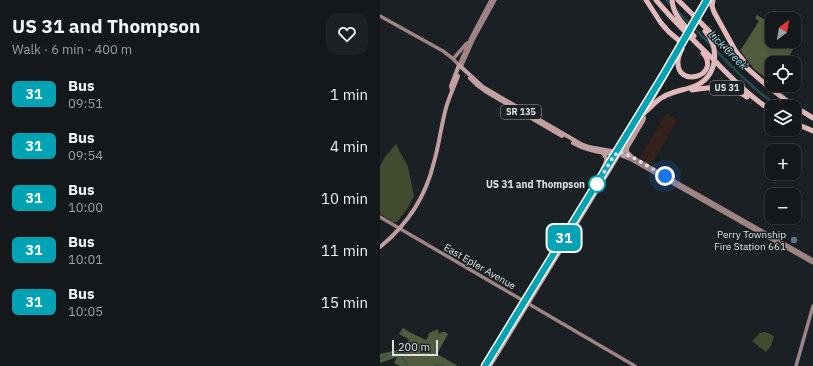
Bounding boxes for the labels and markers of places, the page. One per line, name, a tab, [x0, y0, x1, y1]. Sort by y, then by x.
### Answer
marker: US 31 and Thompson	[588, 175, 606, 193]
place label: US 31 and Thompson	[486, 178, 585, 191]
place label: Perry Township Fire Station 661	[714, 228, 786, 253]
marker: Perry Township Fire Station 661	[789, 235, 799, 245]

